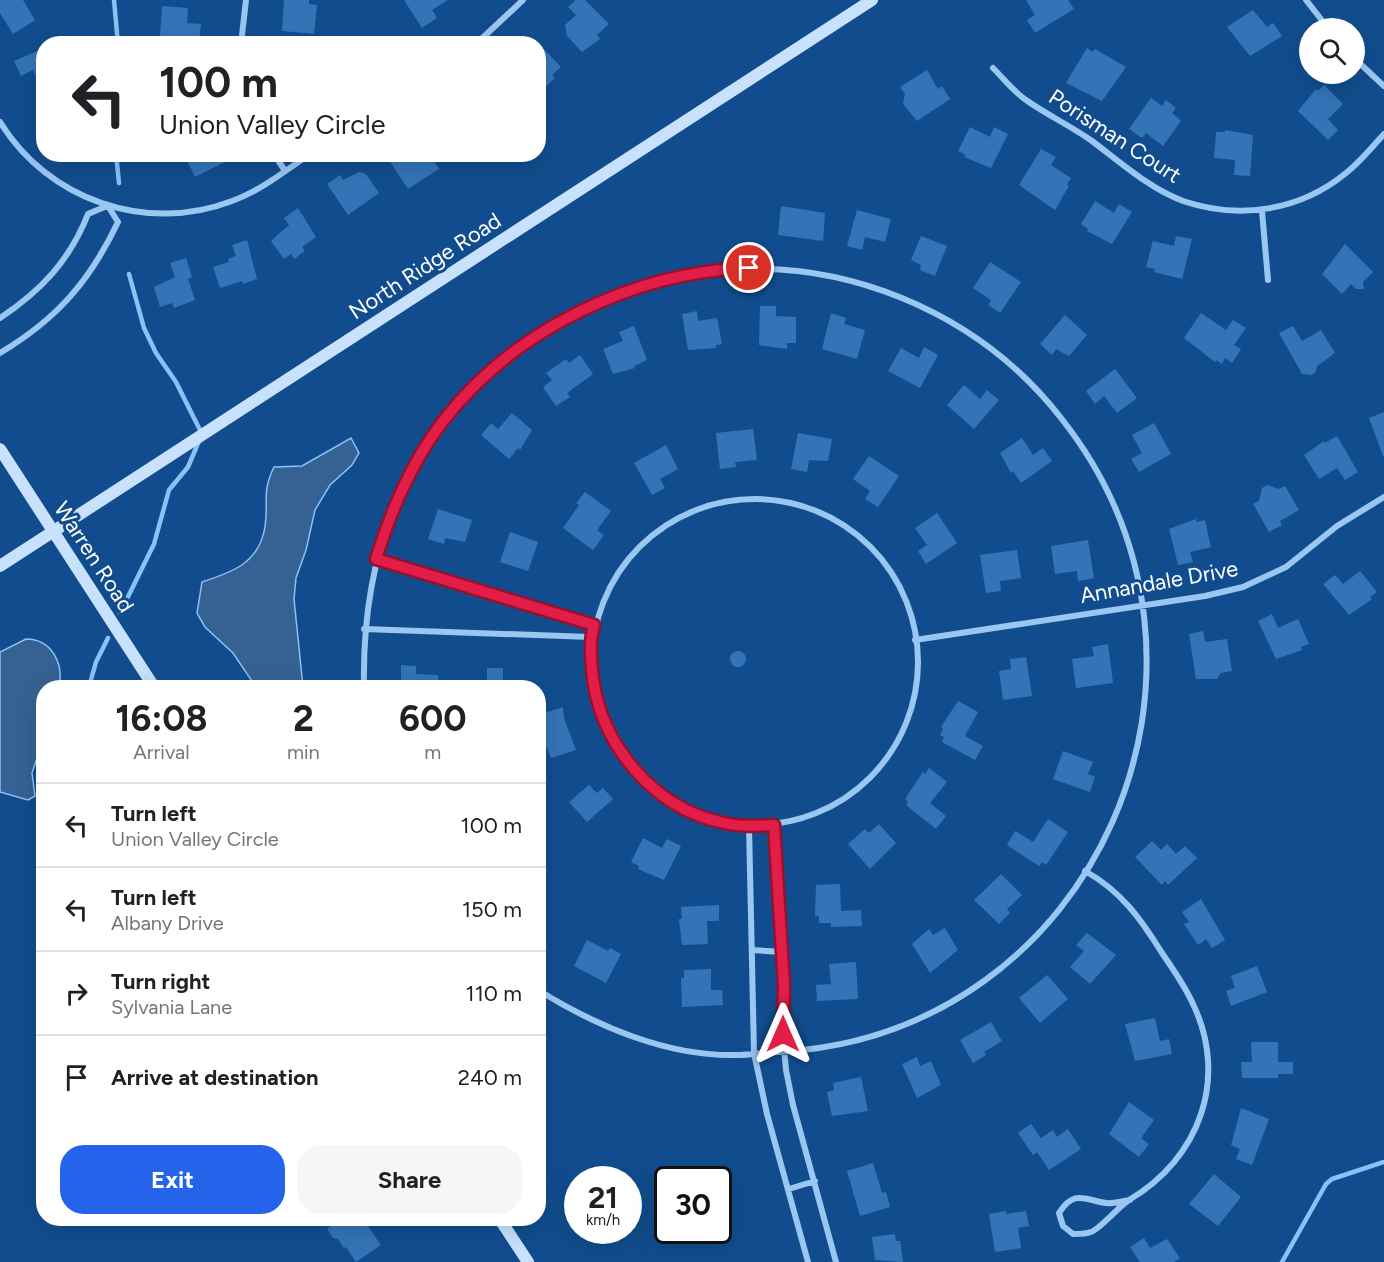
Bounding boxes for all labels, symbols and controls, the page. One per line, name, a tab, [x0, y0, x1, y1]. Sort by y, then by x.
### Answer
map controls	[1299, 18, 1365, 84]
button: search	[1299, 18, 1365, 84]
text: 100 m	[159, 57, 278, 108]
icon: left	[60, 60, 138, 138]
street label: Porisman Court	[1044, 83, 1186, 189]
text: Union Valley Circle	[159, 108, 386, 141]
street label: North Ridge Road	[344, 207, 506, 325]
pin	[723, 242, 774, 293]
icon: arrive	[732, 251, 765, 284]
street label: Warren Road	[48, 497, 140, 617]
street label: Annandale Drive	[1078, 555, 1240, 609]
text: 16:08	[115, 697, 208, 740]
text: 2	[293, 697, 314, 740]
text: 600	[399, 697, 467, 740]
text: Arrival	[133, 740, 190, 764]
text: min	[287, 740, 320, 764]
text: m	[424, 740, 441, 764]
text: Turn left	[111, 800, 197, 827]
icon: left	[60, 809, 93, 842]
text: 100 m	[461, 812, 522, 839]
text: Union Valley Circle	[111, 827, 279, 851]
text: Turn left	[111, 884, 197, 911]
icon: left	[60, 893, 93, 926]
text: 150 m	[462, 896, 522, 923]
text: Albany Drive	[111, 911, 224, 935]
text: Turn right	[111, 968, 210, 995]
icon: right	[60, 977, 93, 1010]
text: 110 m	[466, 980, 522, 1007]
text: Sylvania Lane	[111, 995, 232, 1019]
position arrow	[751, 1002, 815, 1066]
icon: arrive	[60, 1061, 93, 1094]
text: Arrive at destination	[111, 1064, 319, 1091]
text: 240 m	[458, 1064, 522, 1091]
button: Exit	[60, 1145, 285, 1214]
button: Share	[297, 1145, 522, 1214]
speed limit sign: 30	[654, 1166, 732, 1244]
text: 21	[588, 1179, 618, 1216]
text: km/h	[586, 1211, 620, 1229]

